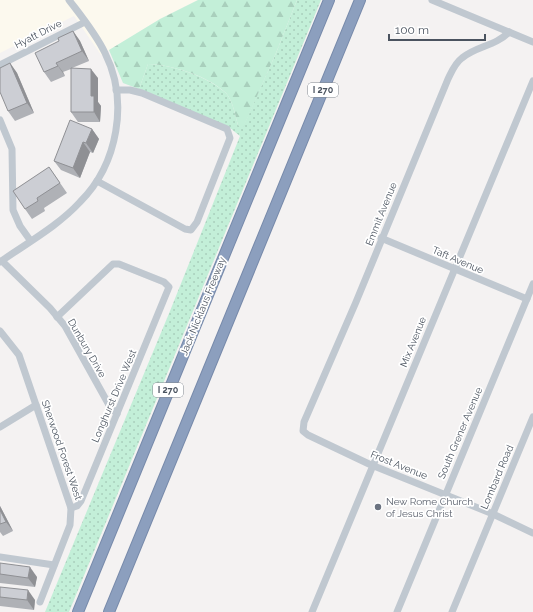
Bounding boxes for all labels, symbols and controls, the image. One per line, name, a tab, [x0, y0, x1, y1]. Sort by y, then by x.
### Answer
scale bar	[389, 16, 485, 42]
street label: Hyatt Drive	[13, 17, 63, 51]
text: 100 m	[395, 23, 429, 37]
road number: I 270	[308, 83, 338, 97]
street label: Emmit Avenue	[363, 181, 399, 247]
street label: Taft Avenue	[431, 244, 485, 276]
street label: Jack Nicklaus Freeway	[178, 255, 228, 357]
street label: Mix Avenue	[398, 315, 428, 369]
street label: Dunbury Drive	[66, 317, 108, 379]
street label: Longhurst Drive West	[89, 347, 139, 444]
road number: I 270	[153, 383, 183, 397]
street label: South Grener Avenue	[436, 385, 484, 480]
street label: Sherwood Forest West	[40, 399, 84, 502]
street label: Lombard Road	[479, 443, 515, 511]
street label: Frost Avenue	[369, 449, 429, 481]
place label: New Rome Church of Jesus Christ	[386, 496, 473, 519]
marker: New Rome Church of Jesus Christ	[373, 502, 383, 512]

